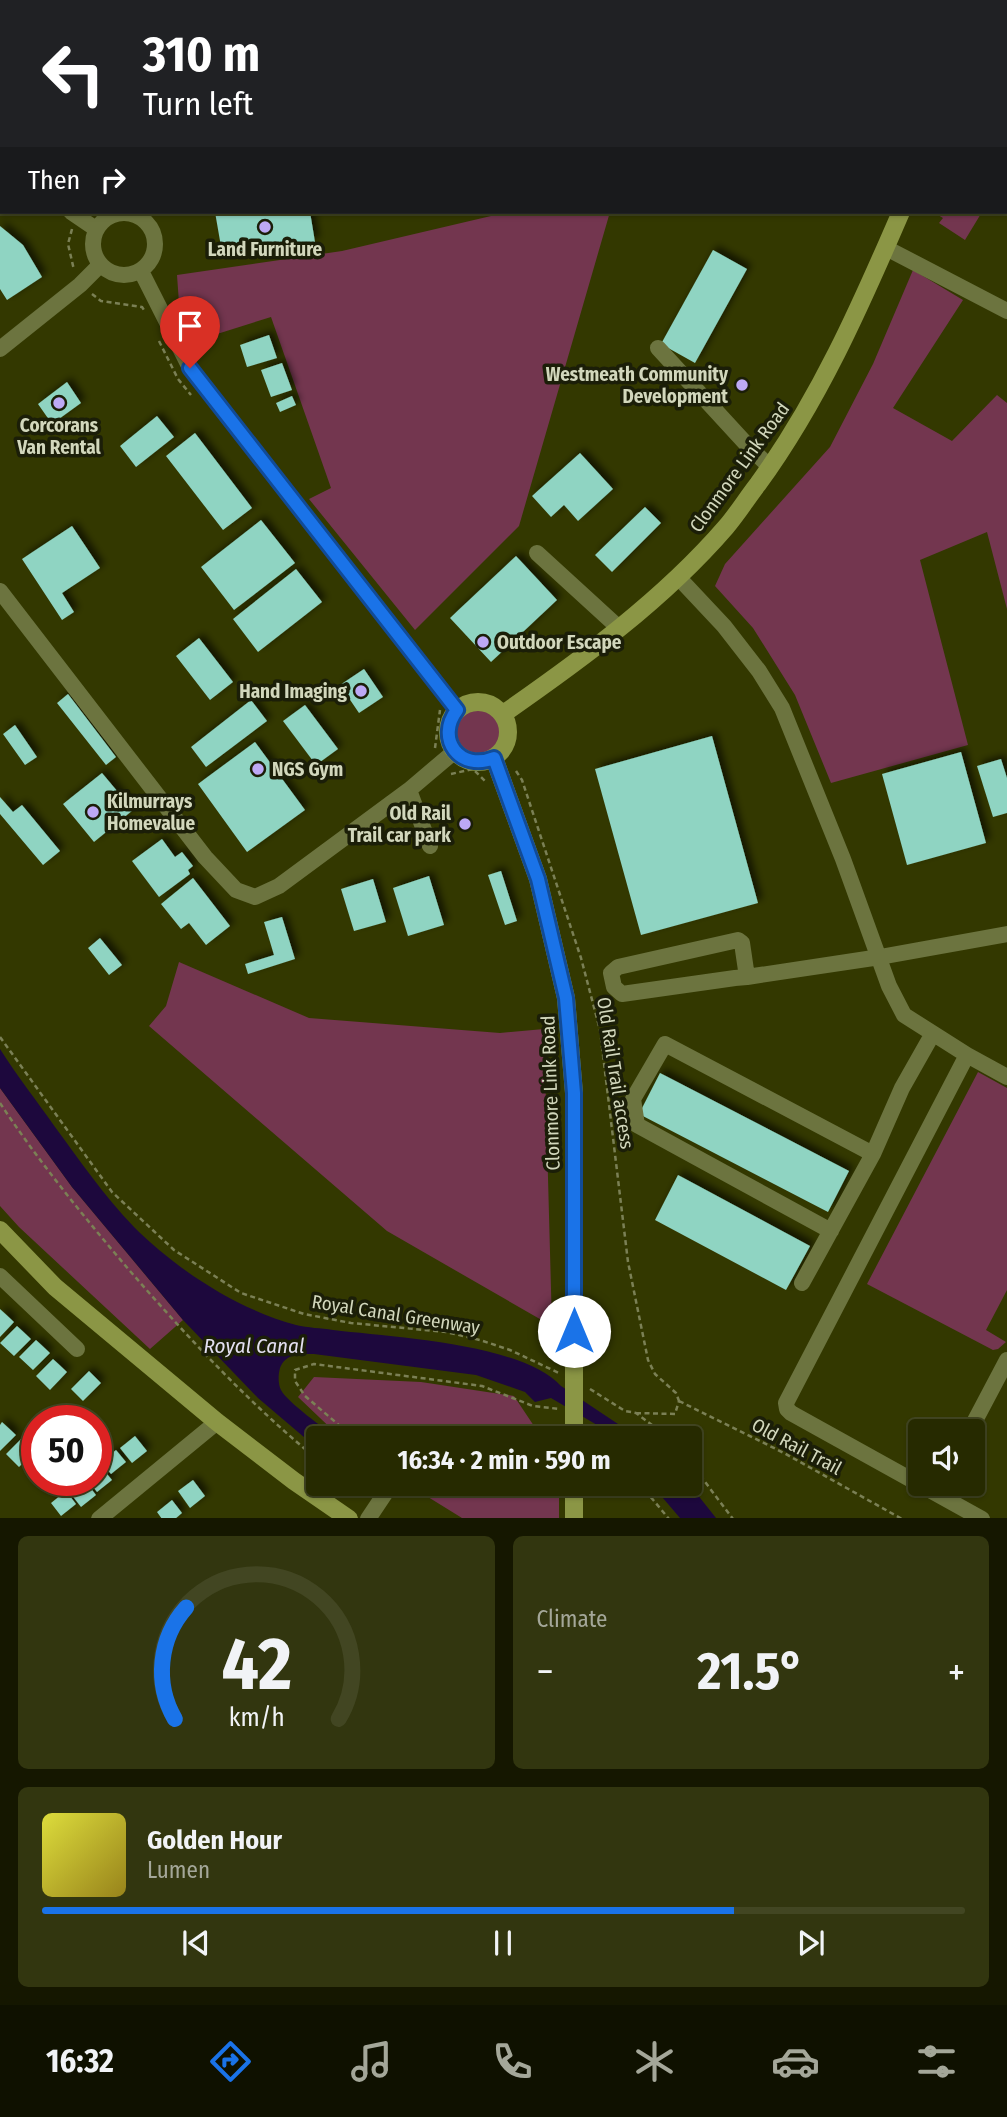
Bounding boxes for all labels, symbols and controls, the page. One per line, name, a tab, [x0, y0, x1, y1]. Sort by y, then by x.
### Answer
text: 310 m	[143, 25, 260, 84]
icon: left	[28, 28, 119, 119]
text: Turn left	[143, 85, 253, 123]
icon: right	[94, 161, 132, 199]
text: Then	[28, 165, 80, 196]
marker: Land Furniture	[257, 219, 273, 235]
place label: Land Furniture	[208, 238, 323, 261]
pin	[160, 296, 220, 368]
icon: arrive	[171, 307, 209, 345]
place label: Westmeath Community Development	[546, 363, 729, 408]
marker: Westmeath Community Development	[734, 377, 750, 393]
marker: Corcorans Van Rental	[51, 395, 67, 411]
street label: Clonmore Link Road	[685, 398, 794, 537]
place label: Corcorans Van Rental	[16, 414, 102, 459]
place label: Outdoor Escape	[497, 631, 622, 654]
marker: Outdoor Escape	[475, 634, 491, 650]
place label: Hand Imaging	[239, 680, 348, 703]
marker: Hand Imaging	[353, 683, 369, 699]
place label: NGS Gym	[272, 758, 343, 781]
marker: NGS Gym	[250, 761, 266, 777]
place label: Kilmurrays Homevalue	[107, 790, 195, 835]
place label: Old Rail Trail car park	[348, 802, 452, 847]
marker: Kilmurrays Homevalue	[85, 804, 101, 820]
marker: Old Rail Trail car park	[457, 816, 473, 832]
street label: Old Rail Trail access	[592, 996, 639, 1151]
street label: Clonmore Link Road	[536, 1015, 565, 1171]
street label: Royal Canal Greenway	[310, 1290, 482, 1339]
position arrow	[537, 1294, 611, 1368]
water label: Royal Canal	[204, 1333, 304, 1359]
speed limit sign: 50	[21, 1405, 112, 1496]
street label: Old Rail Trail	[748, 1413, 846, 1480]
map controls	[908, 1419, 985, 1496]
button: sound	[908, 1419, 985, 1496]
text: 16:34 · 2 min · 590 m	[397, 1445, 611, 1476]
text: Climate	[537, 1605, 607, 1633]
text: 42	[221, 1621, 291, 1708]
text: 21.5°	[697, 1640, 804, 1703]
text: −	[537, 1649, 554, 1695]
text: +	[948, 1649, 965, 1695]
text: km/h	[228, 1702, 284, 1732]
text: Golden Hour	[147, 1825, 282, 1856]
text: Lumen	[147, 1856, 210, 1884]
icon: previous	[177, 1924, 215, 1962]
icon: pause	[484, 1924, 522, 1962]
icon: next	[792, 1924, 830, 1962]
icon: directions	[206, 2037, 255, 2086]
icon: music	[347, 2037, 396, 2086]
icon: phone	[488, 2037, 537, 2086]
icon: climate	[630, 2037, 679, 2086]
icon: car	[771, 2037, 820, 2086]
icon: filters	[912, 2037, 961, 2086]
text: 16:32	[46, 2042, 114, 2080]

